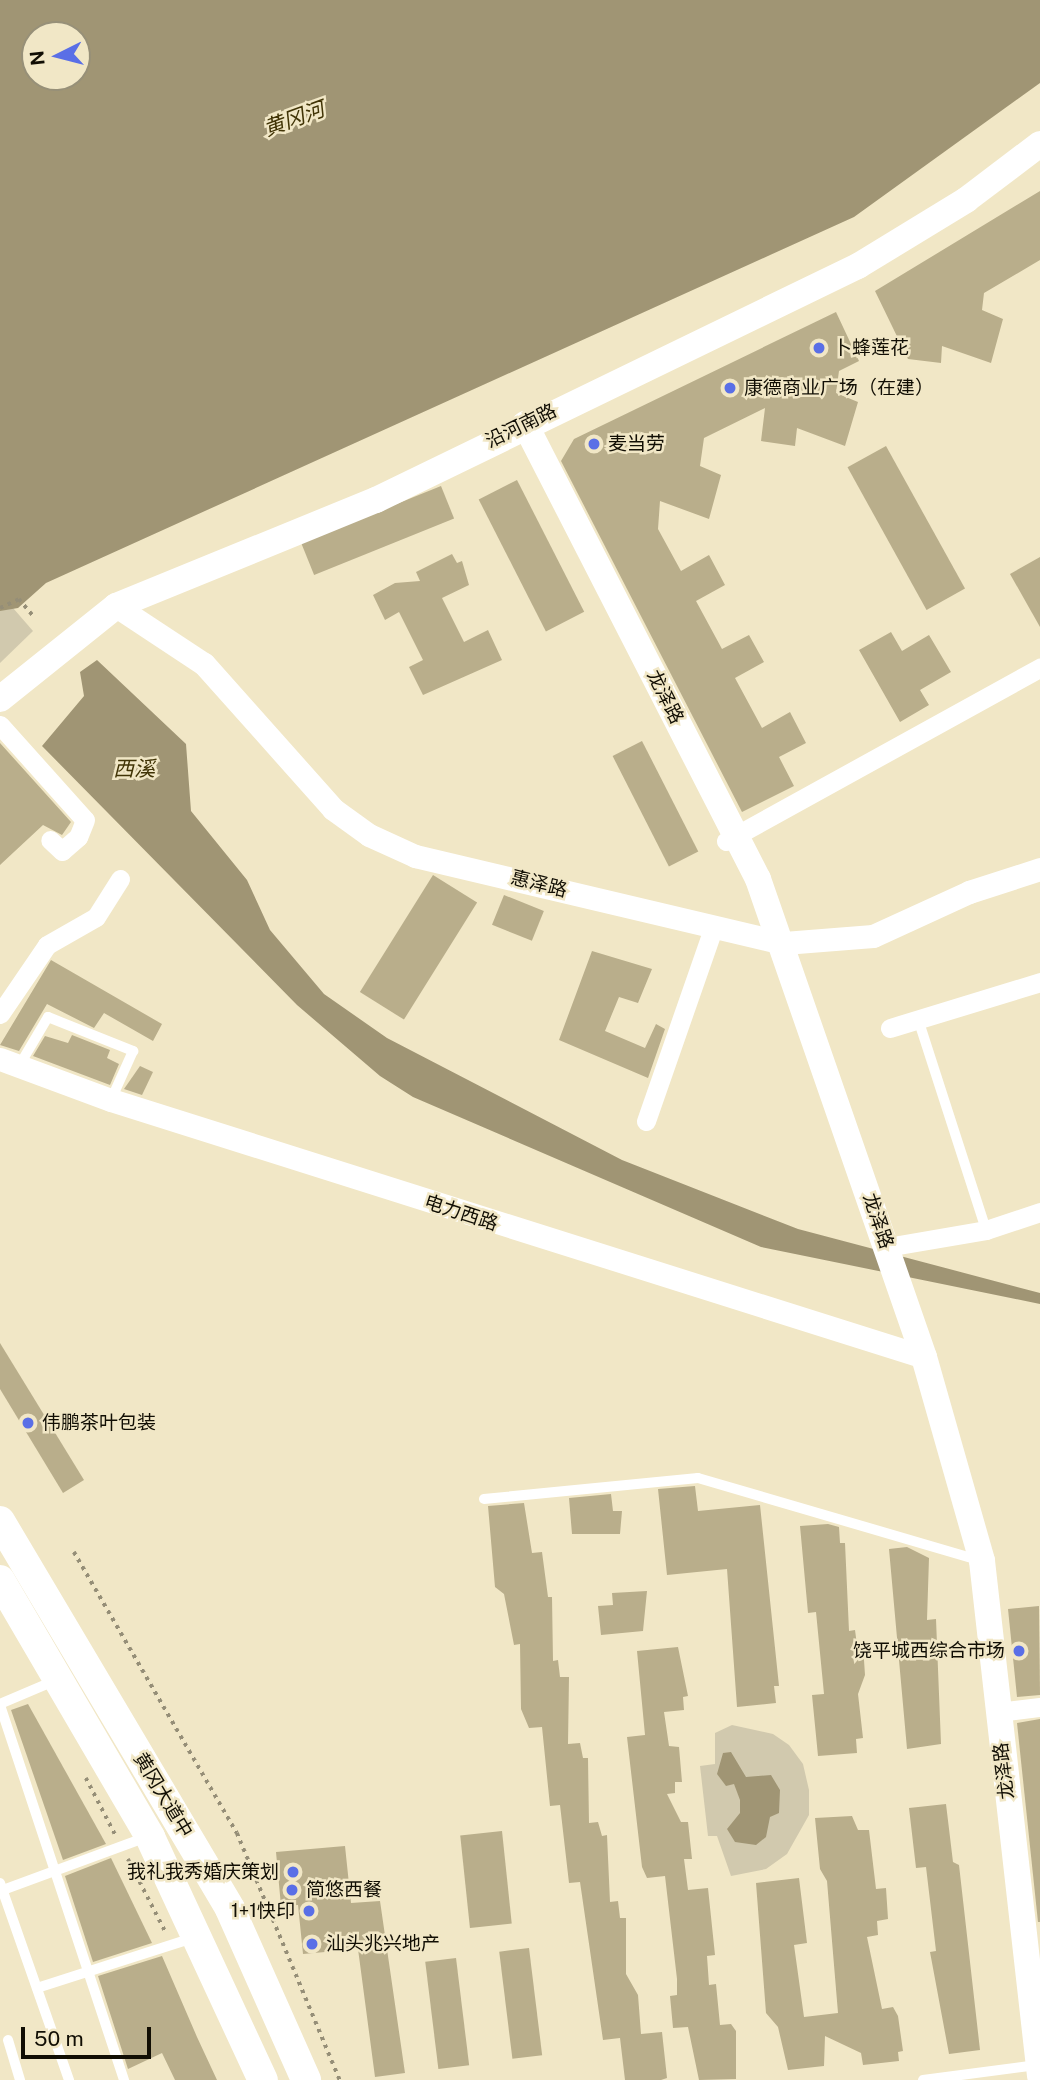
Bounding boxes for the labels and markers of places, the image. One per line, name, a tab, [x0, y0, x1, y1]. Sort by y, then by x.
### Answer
place label: 卜蜂莲花	[833, 337, 909, 359]
marker: 卜蜂莲花	[811, 340, 827, 356]
place label: 康德商业广场（在建）	[744, 377, 934, 399]
marker: 康德商业广场（在建）	[722, 380, 738, 396]
place label: 麦当劳	[608, 433, 665, 455]
marker: 麦当劳	[586, 436, 602, 452]
place label: 伟鹏茶叶包装	[42, 1412, 156, 1434]
marker: 伟鹏茶叶包装	[20, 1415, 36, 1431]
place label: 饶平城西综合市场	[853, 1640, 1005, 1662]
marker: 饶平城西综合市场	[1011, 1643, 1027, 1659]
place label: 我礼我秀婚庆策划	[127, 1861, 279, 1883]
marker: 我礼我秀婚庆策划	[285, 1864, 301, 1880]
place label: 简悠西餐	[306, 1879, 382, 1901]
marker: 简悠西餐	[284, 1882, 300, 1898]
place label: 1+1快印	[231, 1900, 295, 1922]
marker: 1+1快印	[301, 1903, 317, 1919]
place label: 汕头兆兴地产	[326, 1933, 440, 1955]
marker: 汕头兆兴地产	[304, 1936, 320, 1952]

